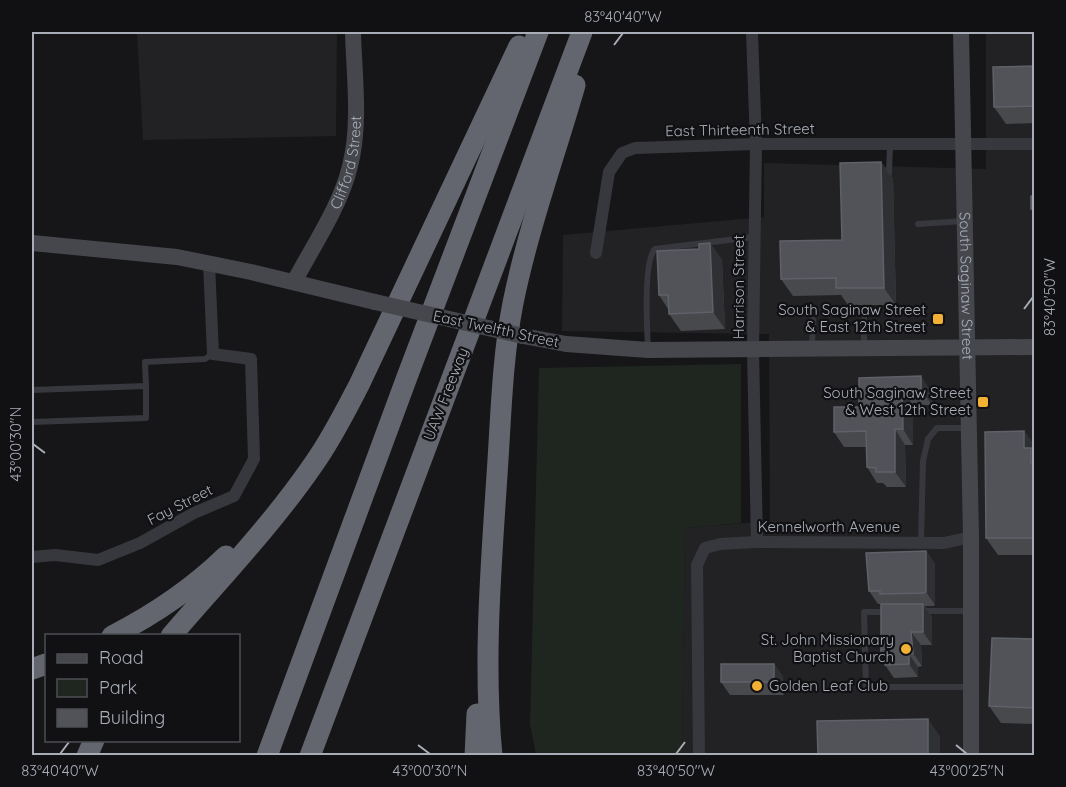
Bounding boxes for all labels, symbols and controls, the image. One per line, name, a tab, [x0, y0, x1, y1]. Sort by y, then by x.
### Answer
text: 83°40'40"W	[584, 7, 662, 26]
street label: Clifford Street	[325, 115, 365, 212]
street label: East Thirteenth Street	[665, 119, 815, 140]
street label: South Saginaw Street	[956, 212, 977, 360]
street label: Harrison Street	[729, 235, 748, 339]
text: 83°40'50"W	[1040, 257, 1059, 336]
place label: South Saginaw Street & East 12th Street	[778, 300, 926, 336]
street label: East Twelfth Street	[431, 306, 561, 351]
marker: South Saginaw Street & East 12th Street	[931, 312, 945, 326]
street label: UAW Freeway	[419, 345, 472, 443]
place label: South Saginaw Street & West 12th Street	[823, 383, 971, 419]
marker: South Saginaw Street & West 12th Street	[976, 395, 990, 409]
text: 43°00'30"N	[6, 407, 25, 481]
street label: Fay Street	[144, 480, 216, 529]
street label: Kennelworth Avenue	[758, 517, 900, 536]
place label: St. John Missionary Baptist Church	[761, 630, 894, 666]
legend	[45, 634, 240, 742]
marker: St. John Missionary Baptist Church	[899, 642, 913, 656]
text: Road	[99, 646, 144, 669]
text: Park	[99, 676, 137, 699]
place label: Golden Leaf Club	[769, 676, 888, 695]
marker: Golden Leaf Club	[750, 679, 764, 693]
text: Building	[99, 706, 165, 729]
text: 83°40'40"W	[21, 761, 99, 780]
text: 43°00'30"N	[393, 761, 467, 780]
text: 83°40'50"W	[637, 761, 716, 780]
text: 43°00'25"N	[930, 761, 1004, 780]

